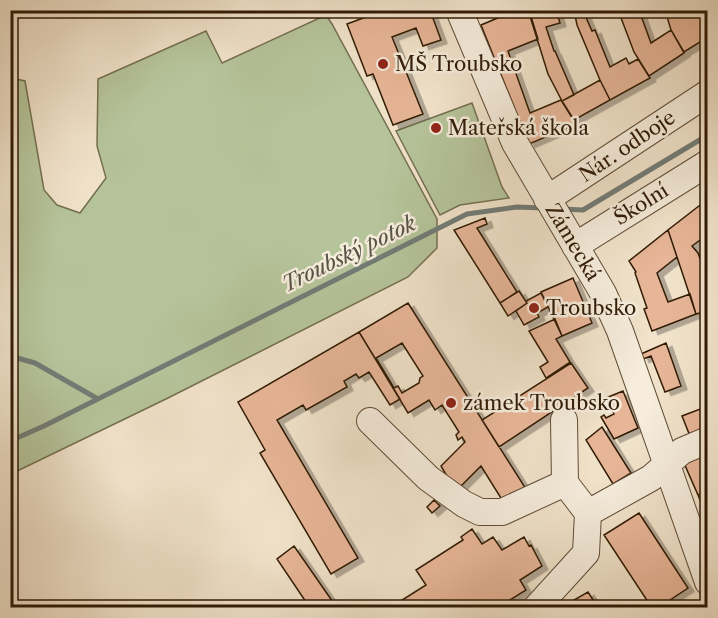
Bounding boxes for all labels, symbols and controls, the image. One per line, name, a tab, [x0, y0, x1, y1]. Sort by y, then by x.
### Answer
place label: MŠ Troubsko	[395, 51, 522, 76]
marker: MŠ Troubsko	[376, 57, 390, 71]
street label: Nár. odboje	[574, 105, 680, 187]
place label: Mateřská škola	[448, 116, 589, 140]
marker: Mateřská škola	[429, 121, 443, 135]
street label: Školní	[609, 177, 673, 230]
street label: Zámecká	[541, 199, 606, 285]
water label: Troubský potok	[278, 210, 420, 297]
place label: Troubsko	[546, 296, 636, 320]
marker: Troubsko	[527, 301, 541, 315]
place label: zámek Troubsko	[463, 391, 620, 415]
marker: zámek Troubsko	[444, 396, 458, 410]

